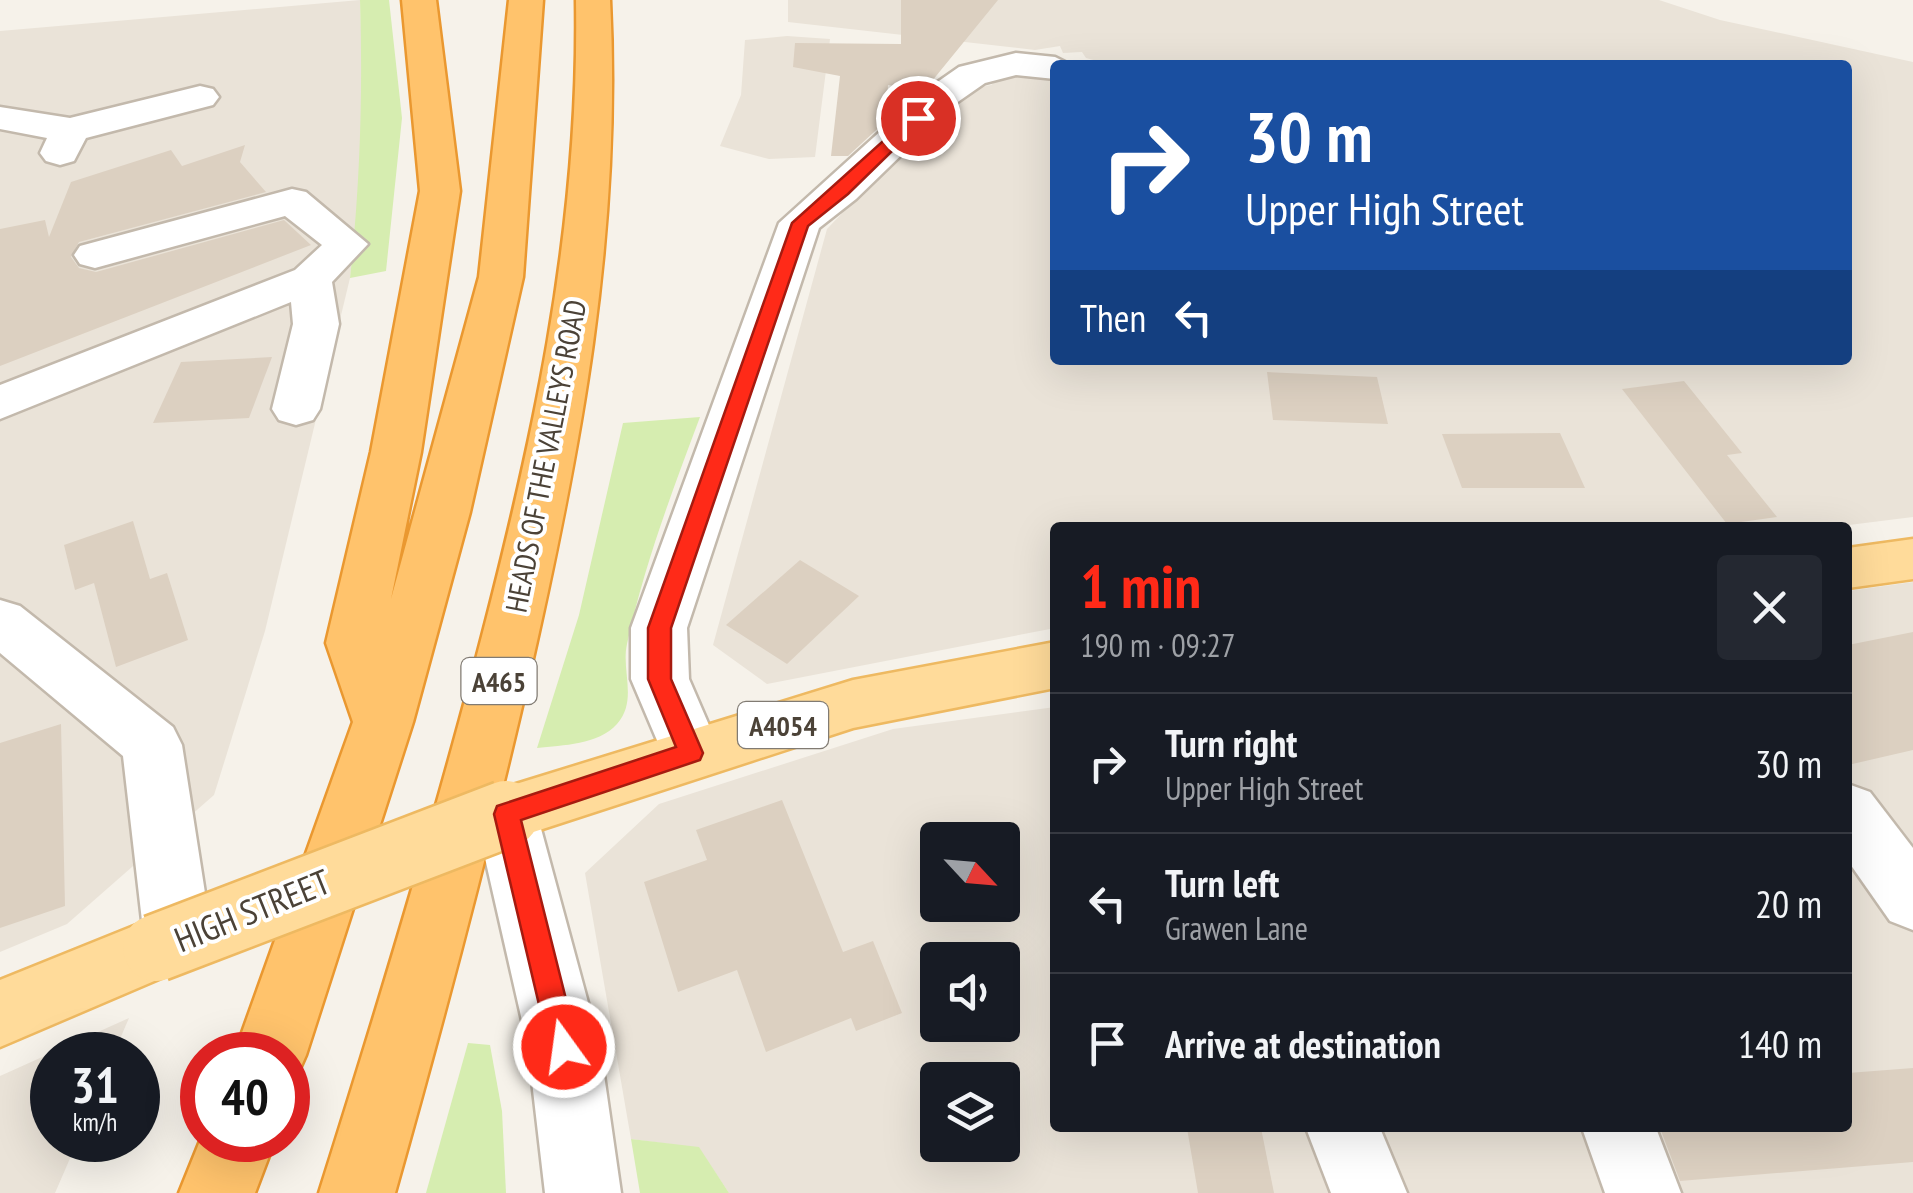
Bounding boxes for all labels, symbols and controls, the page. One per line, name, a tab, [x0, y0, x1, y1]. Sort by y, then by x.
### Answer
pin	[876, 76, 961, 161]
icon: arrive	[891, 91, 946, 146]
text: 30 m	[1245, 91, 1373, 181]
icon: right	[1080, 100, 1210, 230]
text: Upper High Street	[1245, 179, 1524, 237]
icon: left	[1166, 290, 1221, 345]
text: Then	[1080, 293, 1146, 342]
street label: HEADS OF THE VALLEYS ROAD	[496, 296, 594, 616]
text: 1 min	[1080, 547, 1201, 625]
button: close	[1717, 555, 1822, 660]
text: 190 m · 09:27	[1080, 624, 1235, 666]
road number: A465	[462, 658, 536, 704]
road number: A4054	[738, 702, 828, 748]
text: Turn right	[1165, 718, 1297, 767]
icon: right	[1080, 736, 1135, 791]
text: 30 m	[1755, 739, 1822, 788]
text: Upper High Street	[1165, 767, 1363, 809]
north arrow	[920, 822, 1020, 922]
map controls	[920, 822, 1020, 1162]
street label: HIGH STREET	[168, 858, 337, 962]
text: Turn left	[1165, 858, 1279, 907]
icon: left	[1080, 876, 1135, 931]
text: 20 m	[1755, 879, 1822, 928]
text: Grawen Lane	[1165, 907, 1308, 949]
button: sound	[920, 942, 1020, 1042]
position arrow	[512, 995, 616, 1099]
icon: arrive	[1080, 1016, 1135, 1071]
text: Arrive at destination	[1165, 1019, 1441, 1068]
text: 140 m	[1738, 1019, 1822, 1068]
speed limit sign: 40	[180, 1032, 310, 1162]
text: 31	[71, 1052, 119, 1117]
button: layers	[920, 1062, 1020, 1162]
text: km/h	[73, 1106, 117, 1138]

